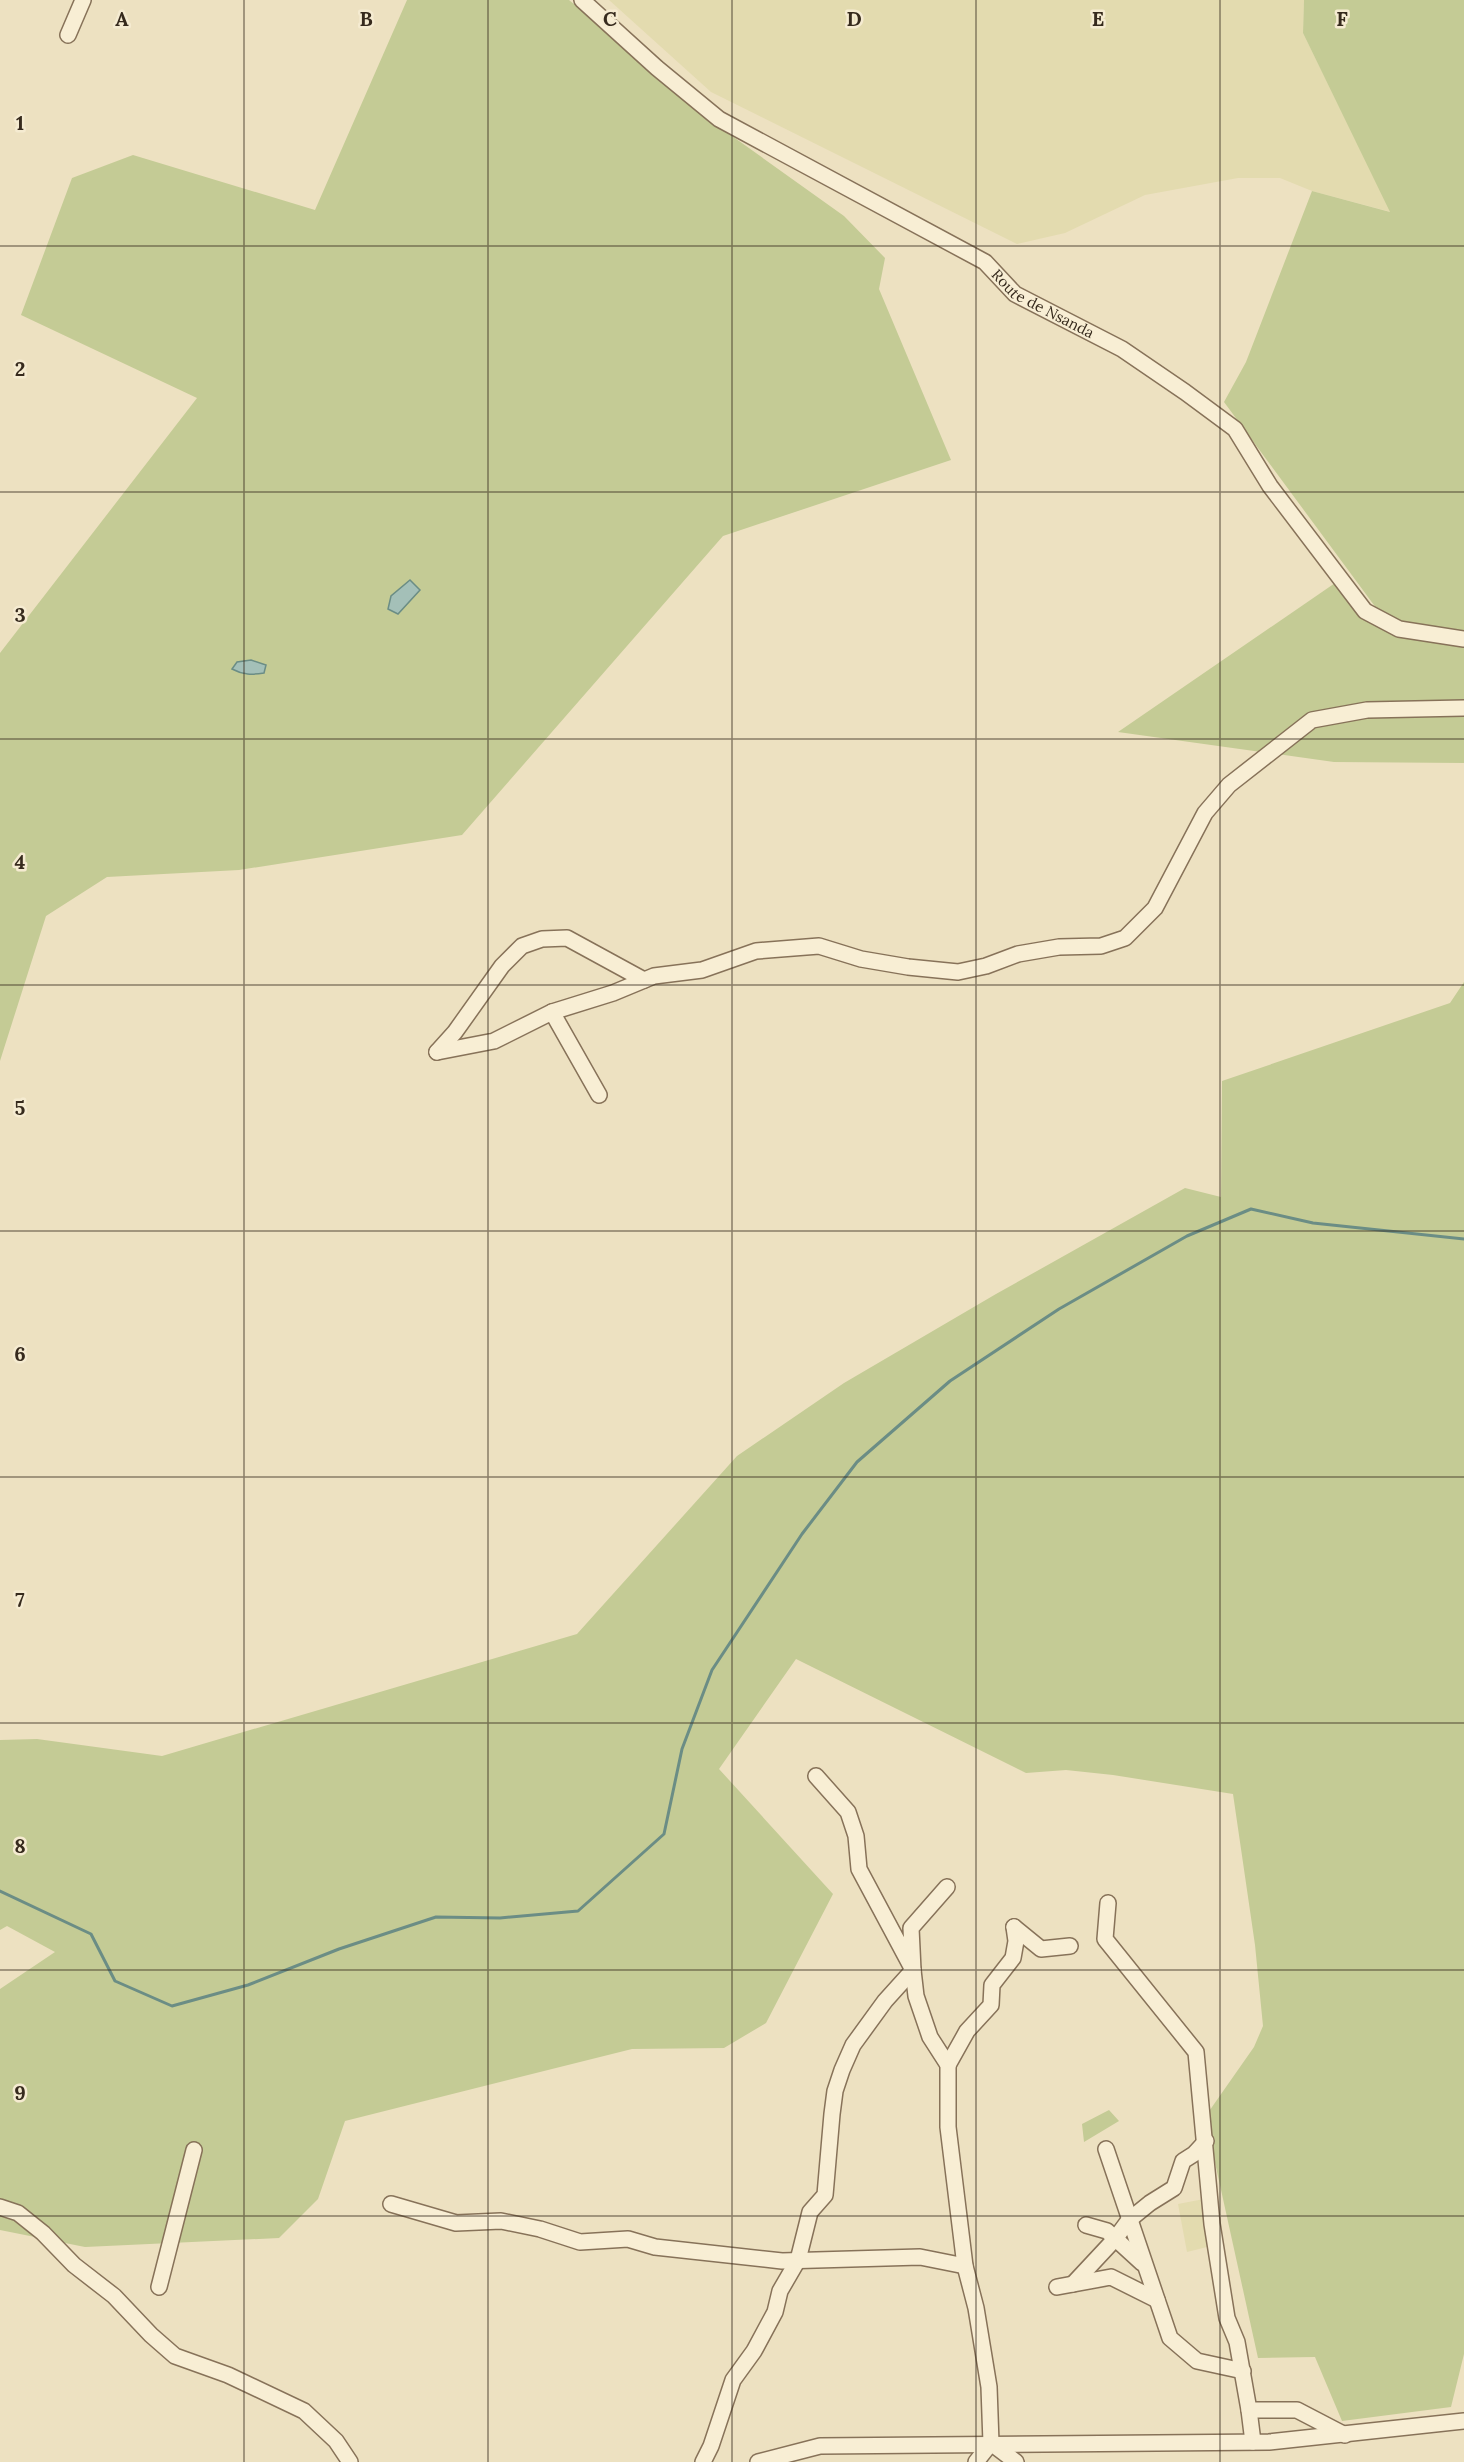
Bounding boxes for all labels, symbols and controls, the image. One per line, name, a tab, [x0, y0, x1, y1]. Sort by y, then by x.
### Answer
text: A	[115, 6, 129, 31]
text: B	[359, 6, 373, 31]
text: C	[603, 6, 617, 31]
text: D	[846, 6, 862, 31]
text: E	[1092, 6, 1104, 31]
text: F	[1336, 6, 1348, 31]
text: 1	[16, 110, 24, 135]
street label: Route de Nsanda	[988, 265, 1098, 342]
text: 2	[15, 356, 25, 381]
text: 3	[14, 602, 26, 627]
text: 4	[15, 849, 26, 874]
text: 5	[15, 1095, 26, 1120]
text: 6	[14, 1341, 26, 1366]
text: 7	[15, 1587, 25, 1612]
text: 8	[14, 1833, 26, 1858]
text: 9	[14, 2080, 26, 2105]

